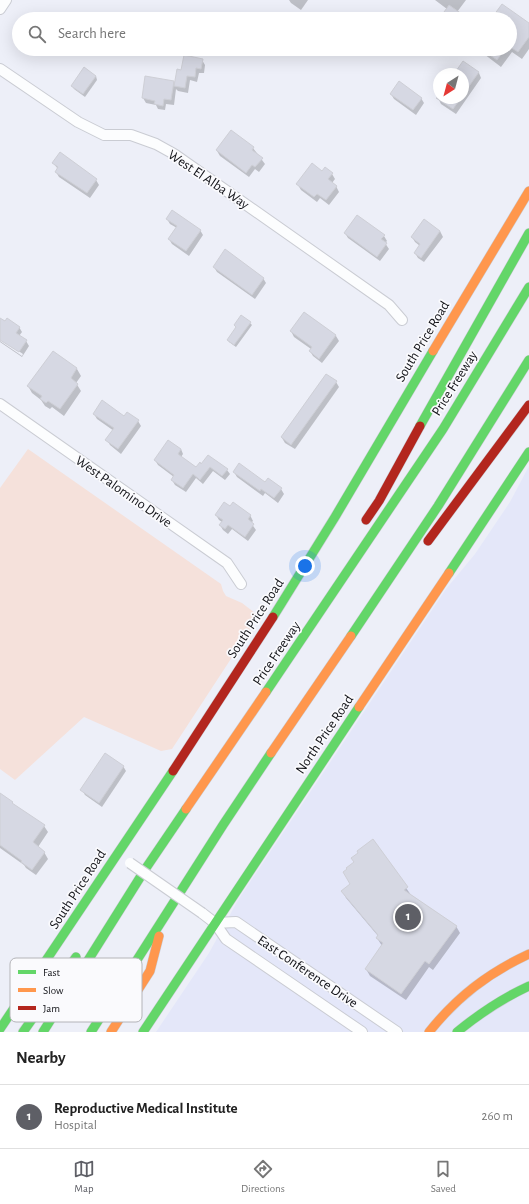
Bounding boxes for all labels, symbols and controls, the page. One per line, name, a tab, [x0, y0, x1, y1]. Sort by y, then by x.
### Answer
search box	[12, 12, 517, 56]
icon: search	[26, 23, 48, 45]
text: Search here	[58, 26, 126, 41]
north arrow	[433, 68, 469, 104]
street label: West El Alba Way	[165, 148, 251, 212]
street label: South Price Road	[393, 299, 452, 384]
street label: Price Freeway	[429, 349, 480, 418]
street label: West Palomino Drive	[73, 453, 174, 530]
your location	[295, 556, 315, 576]
street label: South Price Road	[225, 576, 287, 661]
street label: Price Freeway	[250, 619, 303, 688]
street label: North Price Road	[293, 693, 356, 776]
street label: South Price Road	[47, 847, 109, 932]
pin: 1	[395, 902, 421, 932]
street label: East Conference Drive	[255, 933, 360, 1011]
legend	[10, 958, 142, 1022]
text: Fast	[43, 967, 61, 978]
text: Slow	[43, 985, 64, 996]
text: Jam	[43, 1003, 60, 1014]
text: Nearby	[16, 1049, 66, 1066]
text: Reproductive Medical Institute	[54, 1101, 238, 1116]
text: 1	[27, 1110, 31, 1123]
text: 260 m	[482, 1110, 513, 1123]
text: Hospital	[54, 1119, 97, 1132]
tab: Map	[73, 1158, 95, 1195]
tab: Directions	[241, 1158, 285, 1195]
tab: Saved	[431, 1158, 456, 1195]

